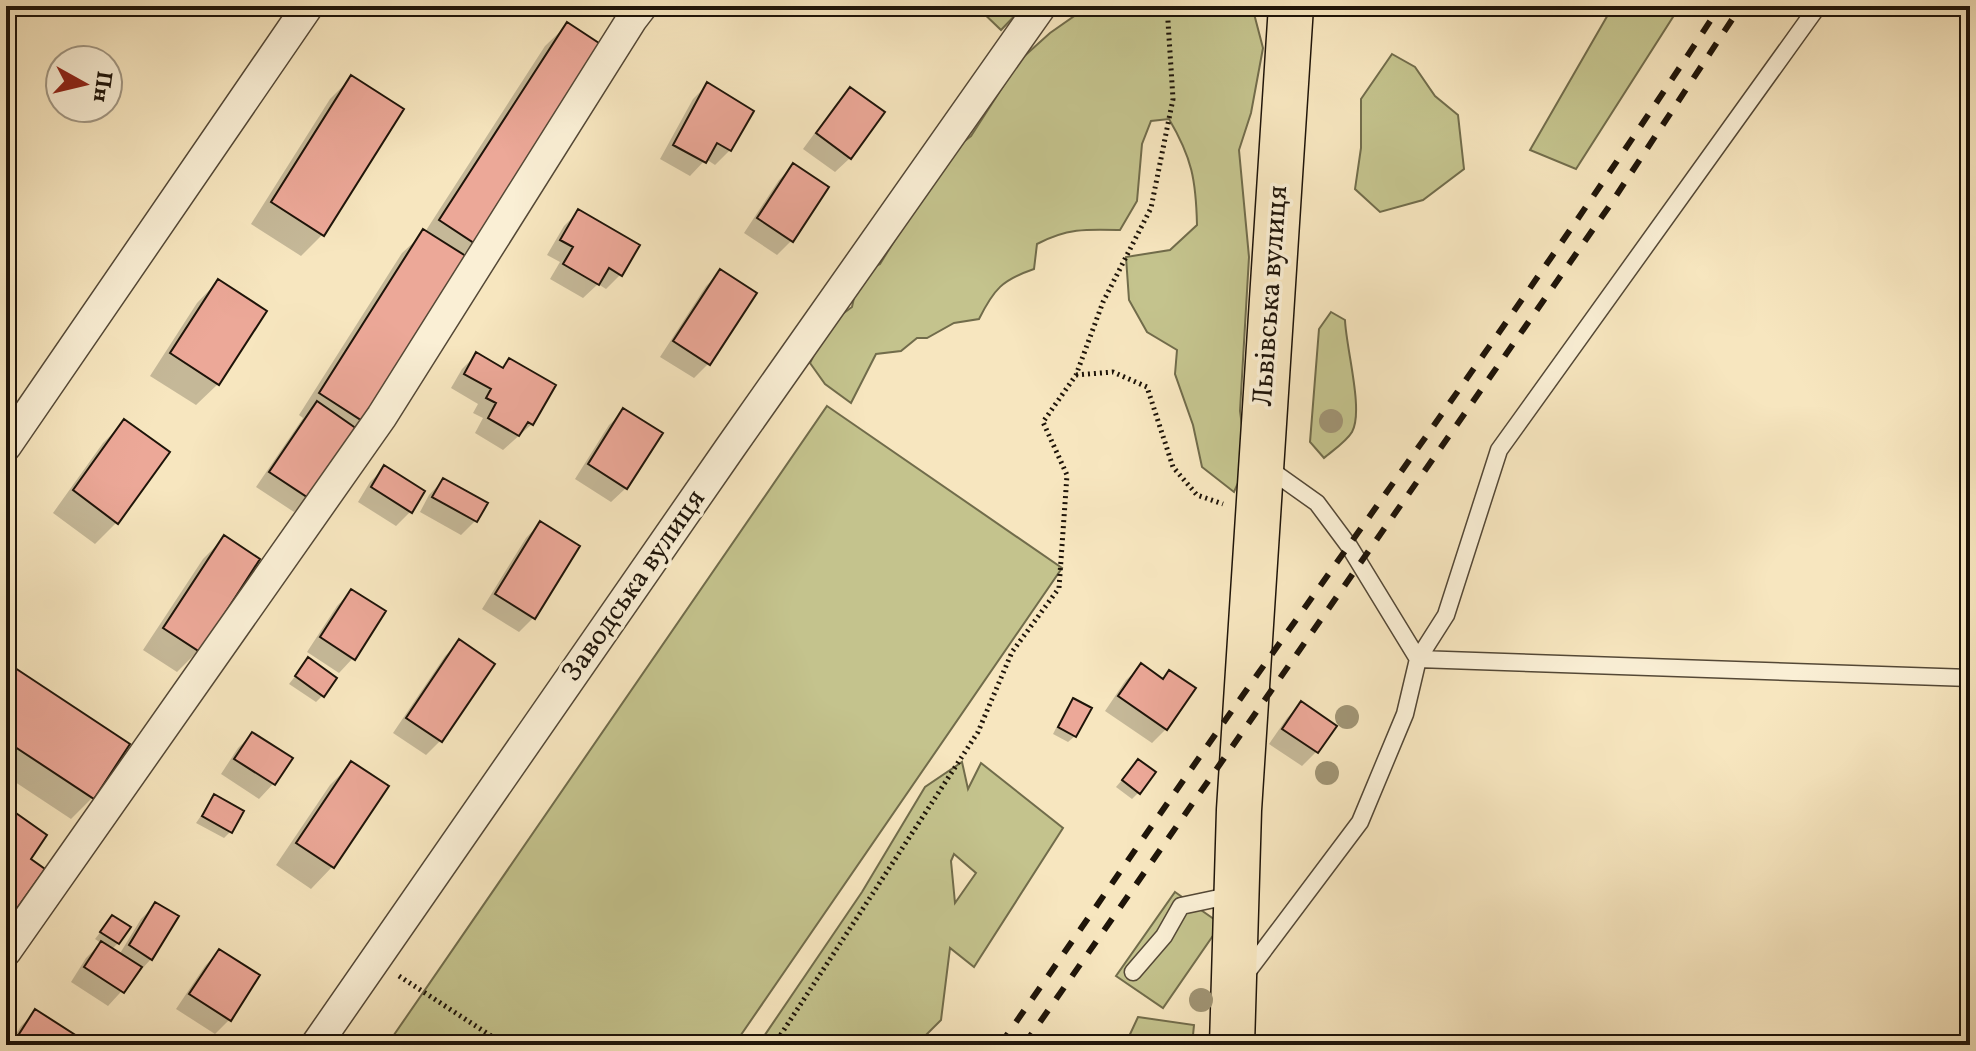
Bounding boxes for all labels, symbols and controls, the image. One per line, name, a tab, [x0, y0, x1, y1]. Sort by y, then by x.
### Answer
north arrow	[44, 44, 124, 124]
text: Пн	[84, 69, 119, 104]
street label: Львівська вулиця	[1244, 184, 1298, 408]
street label: Заводська вулиця	[553, 482, 715, 690]

